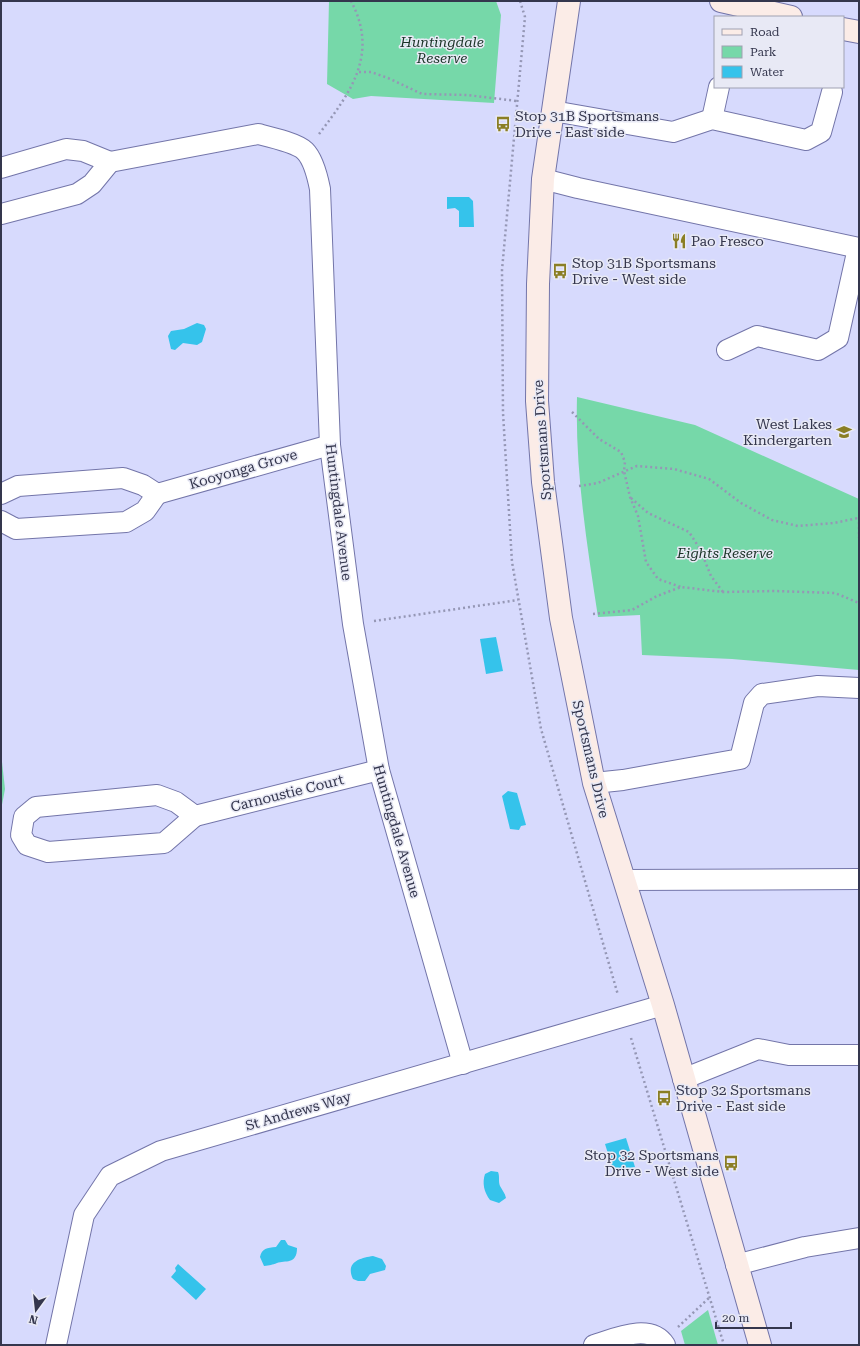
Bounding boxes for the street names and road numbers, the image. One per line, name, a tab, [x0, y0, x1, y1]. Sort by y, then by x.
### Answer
street label: Sportsmans Drive	[530, 379, 554, 501]
street label: Huntingdale Avenue	[323, 443, 355, 582]
street label: Kooyonga Grove	[187, 446, 299, 492]
street label: Sportsmans Drive	[570, 699, 612, 820]
street label: Huntingdale Avenue	[370, 762, 424, 900]
street label: Carnoustie Court	[229, 771, 345, 815]
street label: St Andrews Way	[243, 1088, 353, 1134]

